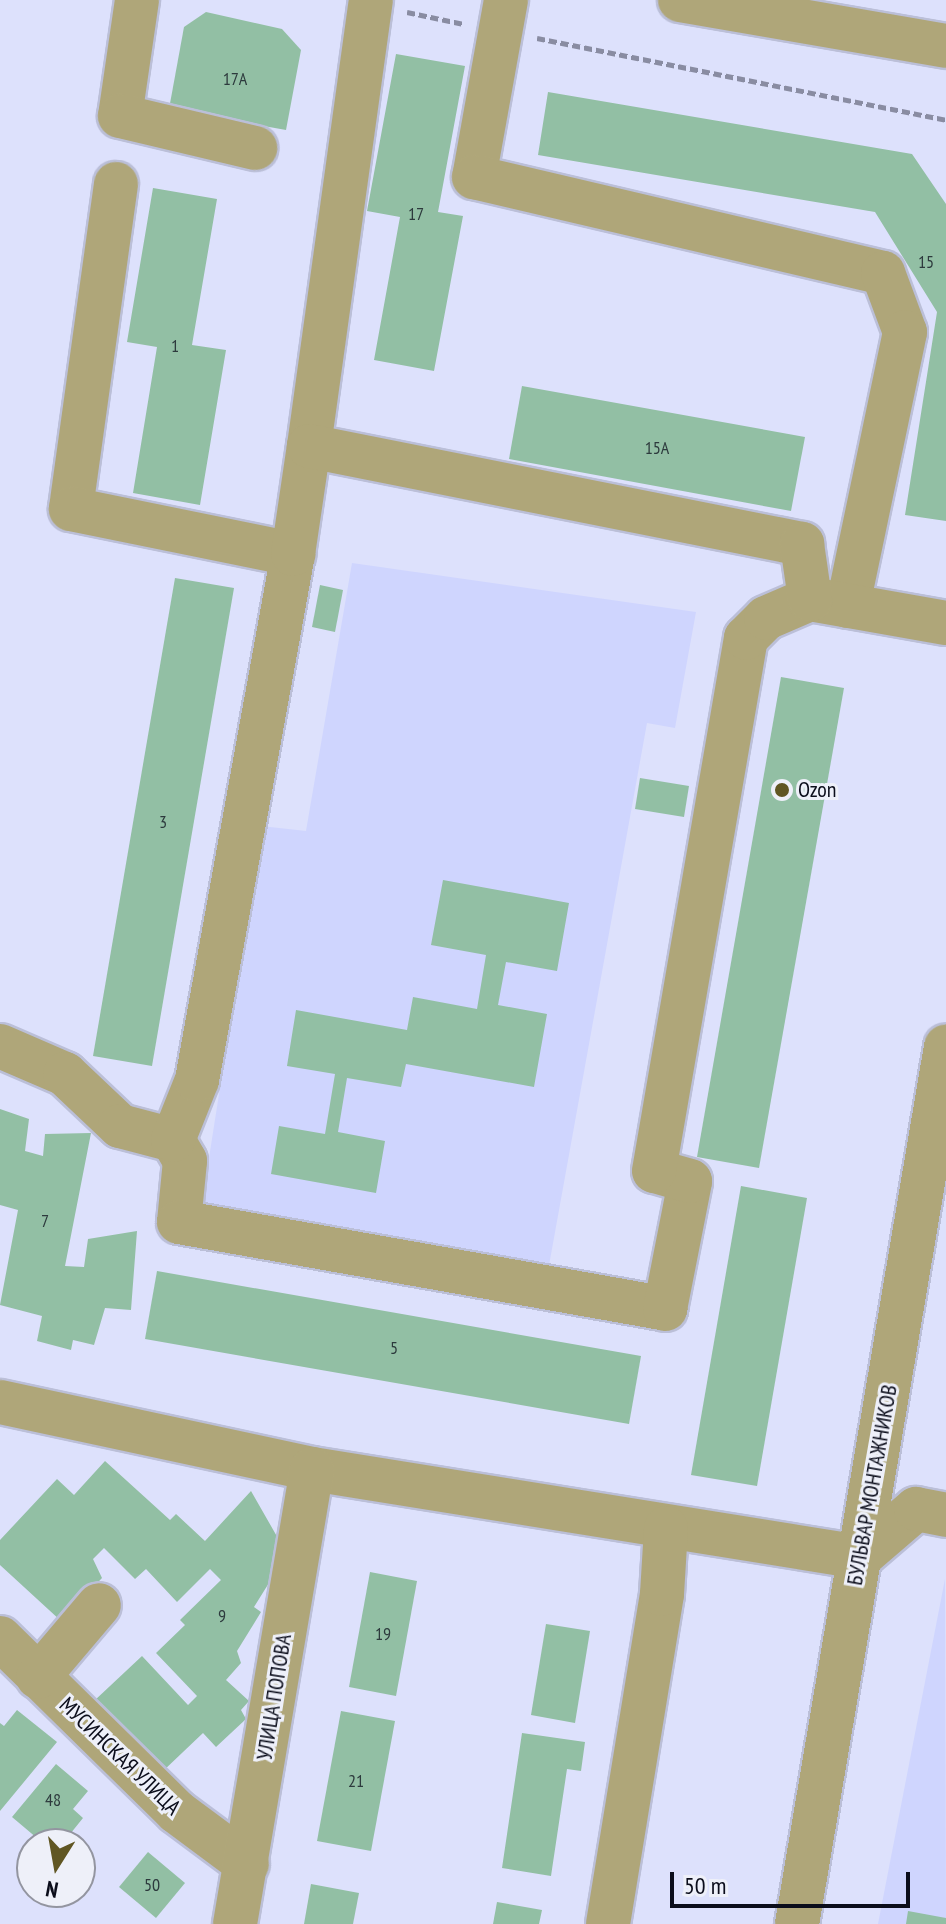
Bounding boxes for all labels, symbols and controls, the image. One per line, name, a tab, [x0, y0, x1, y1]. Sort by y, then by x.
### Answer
house number: 17А	[223, 68, 247, 90]
house number: 17	[408, 203, 424, 225]
house number: 15	[918, 251, 934, 273]
house number: 1	[171, 335, 179, 357]
house number: 15А	[645, 437, 669, 459]
place label: Ozon	[798, 777, 837, 803]
marker: Ozon	[773, 781, 791, 799]
house number: 3	[159, 811, 167, 833]
house number: 7	[41, 1210, 49, 1232]
house number: 5	[390, 1337, 398, 1359]
street label: БУЛЬВАР МОНТАЖНИКОВ	[841, 1382, 903, 1588]
house number: 9	[218, 1605, 226, 1627]
house number: 19	[375, 1623, 391, 1645]
street label: УЛИЦА ПОПОВА	[251, 1632, 297, 1762]
street label: МУСИНСКАЯ УЛИЦА	[54, 1691, 186, 1821]
house number: 21	[348, 1770, 364, 1792]
house number: 48	[45, 1789, 61, 1811]
north arrow	[16, 1828, 96, 1908]
scale bar	[674, 1856, 914, 1906]
text: 50 m	[684, 1870, 726, 1901]
house number: 50	[144, 1874, 160, 1896]
text: N	[43, 1875, 60, 1904]

